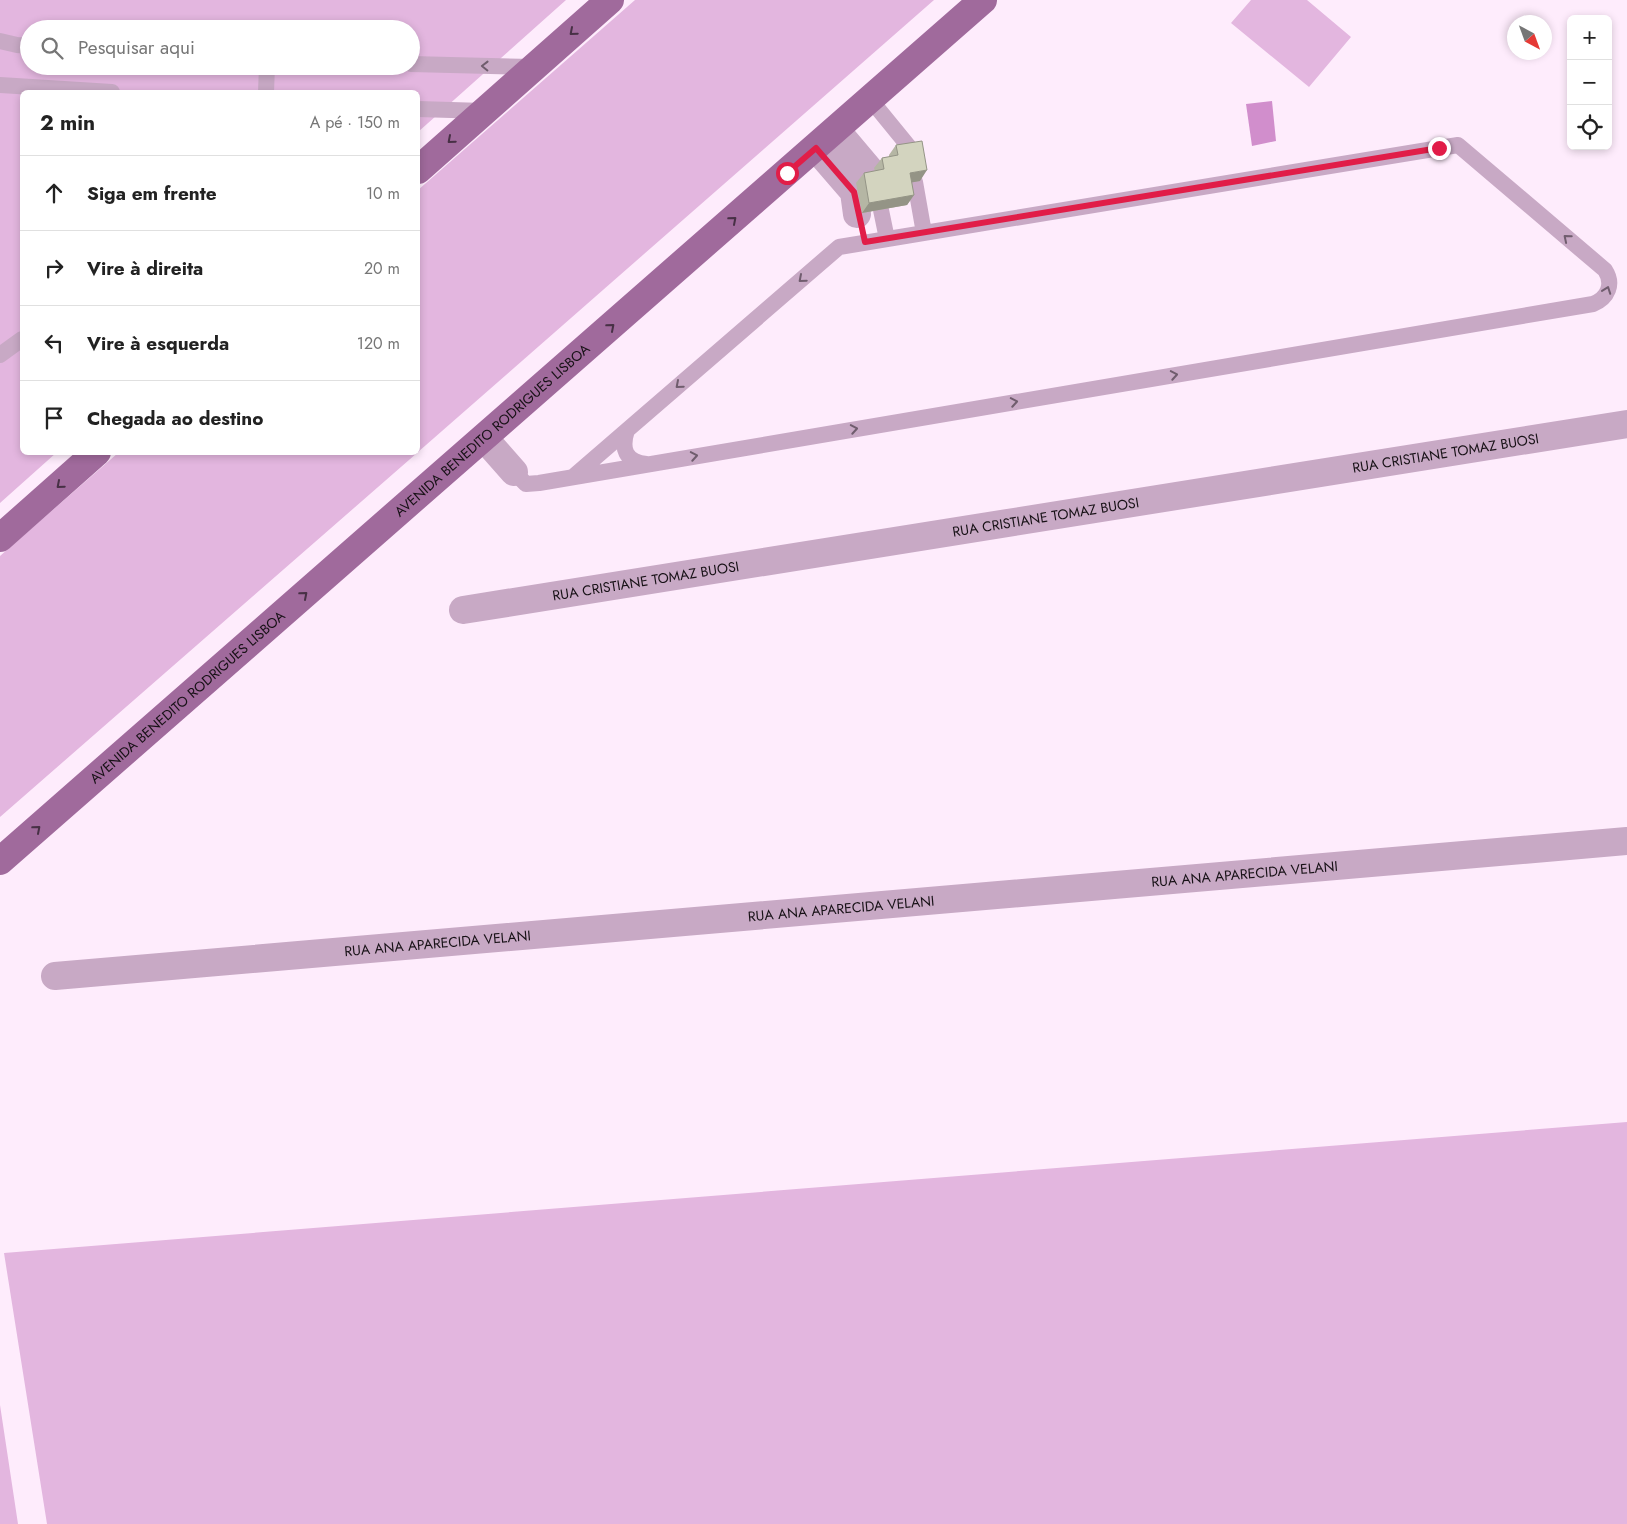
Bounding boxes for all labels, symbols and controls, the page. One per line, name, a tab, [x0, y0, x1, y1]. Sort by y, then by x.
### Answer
north arrow	[1507, 15, 1552, 60]
map controls	[1567, 15, 1612, 150]
button: +	[1567, 15, 1612, 60]
search box	[20, 20, 420, 75]
one-way arrow	[570, 26, 579, 35]
icon: search	[38, 34, 66, 62]
text: Pesquisar aqui	[78, 34, 195, 61]
button: −	[1567, 60, 1612, 105]
one-way arrow	[480, 61, 488, 71]
button: locate	[1567, 105, 1612, 150]
text: 2 min	[40, 108, 95, 138]
text: A pé · 150 m	[310, 111, 400, 134]
one-way arrow	[448, 134, 457, 143]
route end	[1428, 137, 1451, 160]
route start	[776, 162, 799, 185]
icon: ahead	[40, 179, 68, 207]
text: Siga em frente	[87, 180, 217, 207]
text: 10 m	[366, 182, 400, 205]
one-way arrow	[727, 217, 736, 226]
one-way arrow	[1564, 235, 1573, 244]
icon: right	[40, 254, 68, 282]
text: Vire à direita	[87, 255, 203, 282]
text: 20 m	[364, 257, 400, 280]
one-way arrow	[799, 273, 808, 282]
one-way arrow	[1601, 286, 1611, 295]
one-way arrow	[605, 323, 614, 332]
icon: left	[40, 329, 68, 357]
text: Vire à esquerda	[87, 330, 229, 357]
text: 120 m	[357, 332, 400, 355]
street label: AVENIDA BENEDITO RODRIGUES LISBOA	[390, 338, 595, 521]
one-way arrow	[1170, 370, 1179, 380]
one-way arrow	[676, 379, 685, 388]
one-way arrow	[1011, 397, 1019, 408]
icon: arrive	[40, 404, 68, 432]
text: Chegada ao destino	[87, 405, 263, 432]
one-way arrow	[850, 425, 858, 435]
street label: RUA CRISTIANE TOMAZ BUOSI	[1351, 428, 1540, 478]
one-way arrow	[689, 452, 698, 462]
one-way arrow	[57, 479, 66, 488]
street label: RUA CRISTIANE TOMAZ BUOSI	[951, 492, 1140, 542]
street label: RUA CRISTIANE TOMAZ BUOSI	[551, 556, 740, 606]
one-way arrow	[298, 592, 307, 601]
street label: AVENIDA BENEDITO RODRIGUES LISBOA	[85, 605, 290, 788]
one-way arrow	[31, 825, 40, 834]
street label: RUA ANA APARECIDA VELANI	[1151, 856, 1339, 892]
street label: RUA ANA APARECIDA VELANI	[747, 891, 935, 926]
street label: RUA ANA APARECIDA VELANI	[343, 925, 532, 961]

